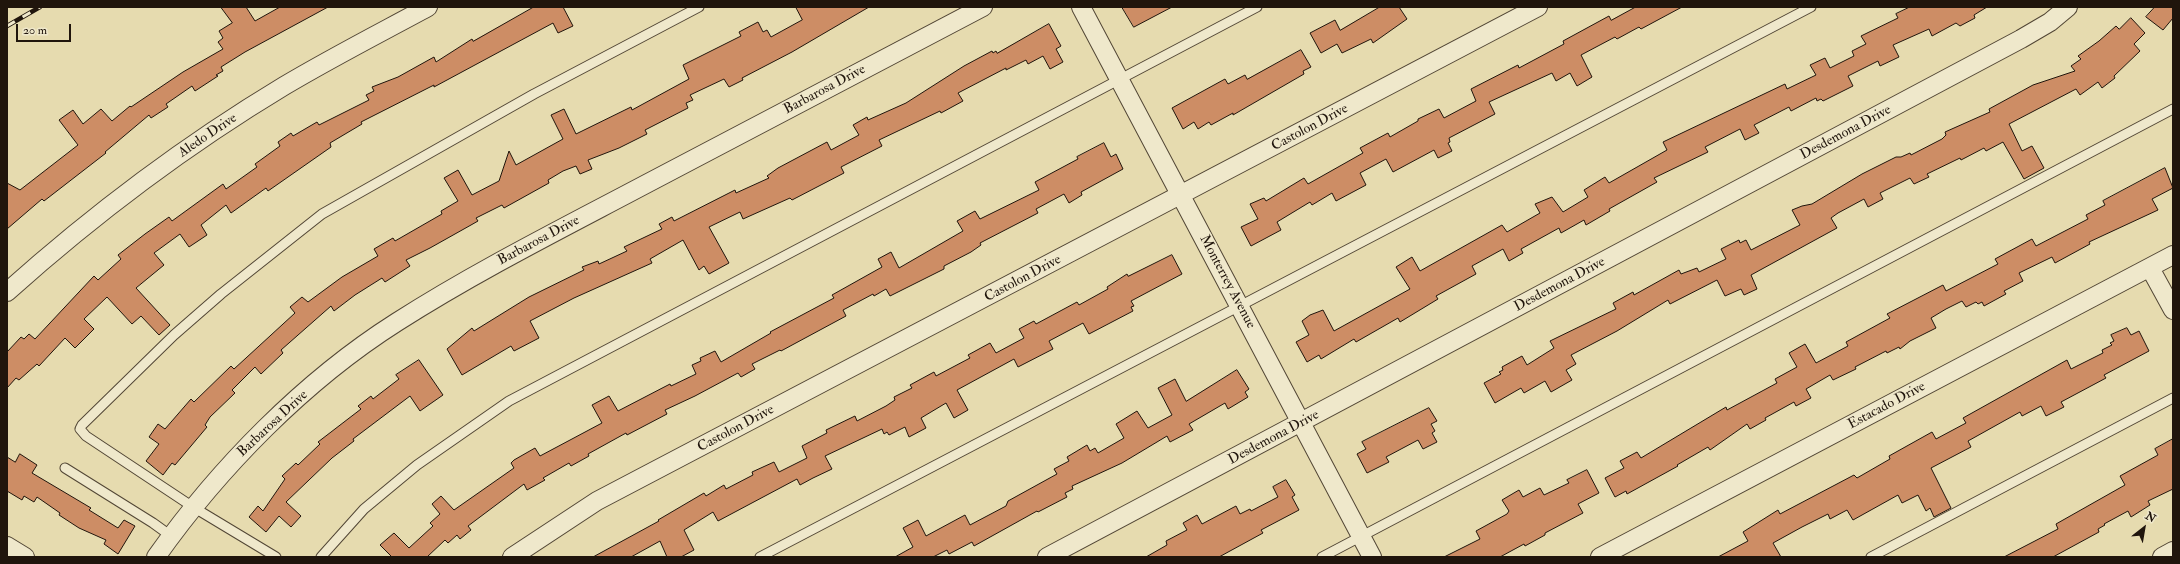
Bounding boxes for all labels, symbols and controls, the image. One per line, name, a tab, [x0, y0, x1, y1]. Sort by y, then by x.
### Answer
scale bar	[18, 16, 73, 42]
text: 20 m	[23, 23, 47, 38]
street label: Barbarosa Drive	[781, 61, 869, 119]
street label: Castolon Drive	[1269, 101, 1351, 155]
street label: Desdemona Drive	[1798, 102, 1894, 164]
street label: Aledo Drive	[176, 110, 240, 162]
street label: Barbarosa Drive	[495, 212, 583, 270]
street label: Monterrey Avenue	[1195, 232, 1259, 332]
street label: Castolon Drive	[982, 252, 1064, 306]
street label: Desdemona Drive	[1512, 254, 1608, 316]
street label: Estacado Drive	[1845, 379, 1929, 433]
street label: Barbarosa Drive	[234, 387, 312, 461]
street label: Castolon Drive	[695, 402, 777, 456]
street label: Desdemona Drive	[1226, 407, 1322, 469]
north arrow	[2124, 508, 2164, 548]
text: N	[2143, 509, 2158, 525]

